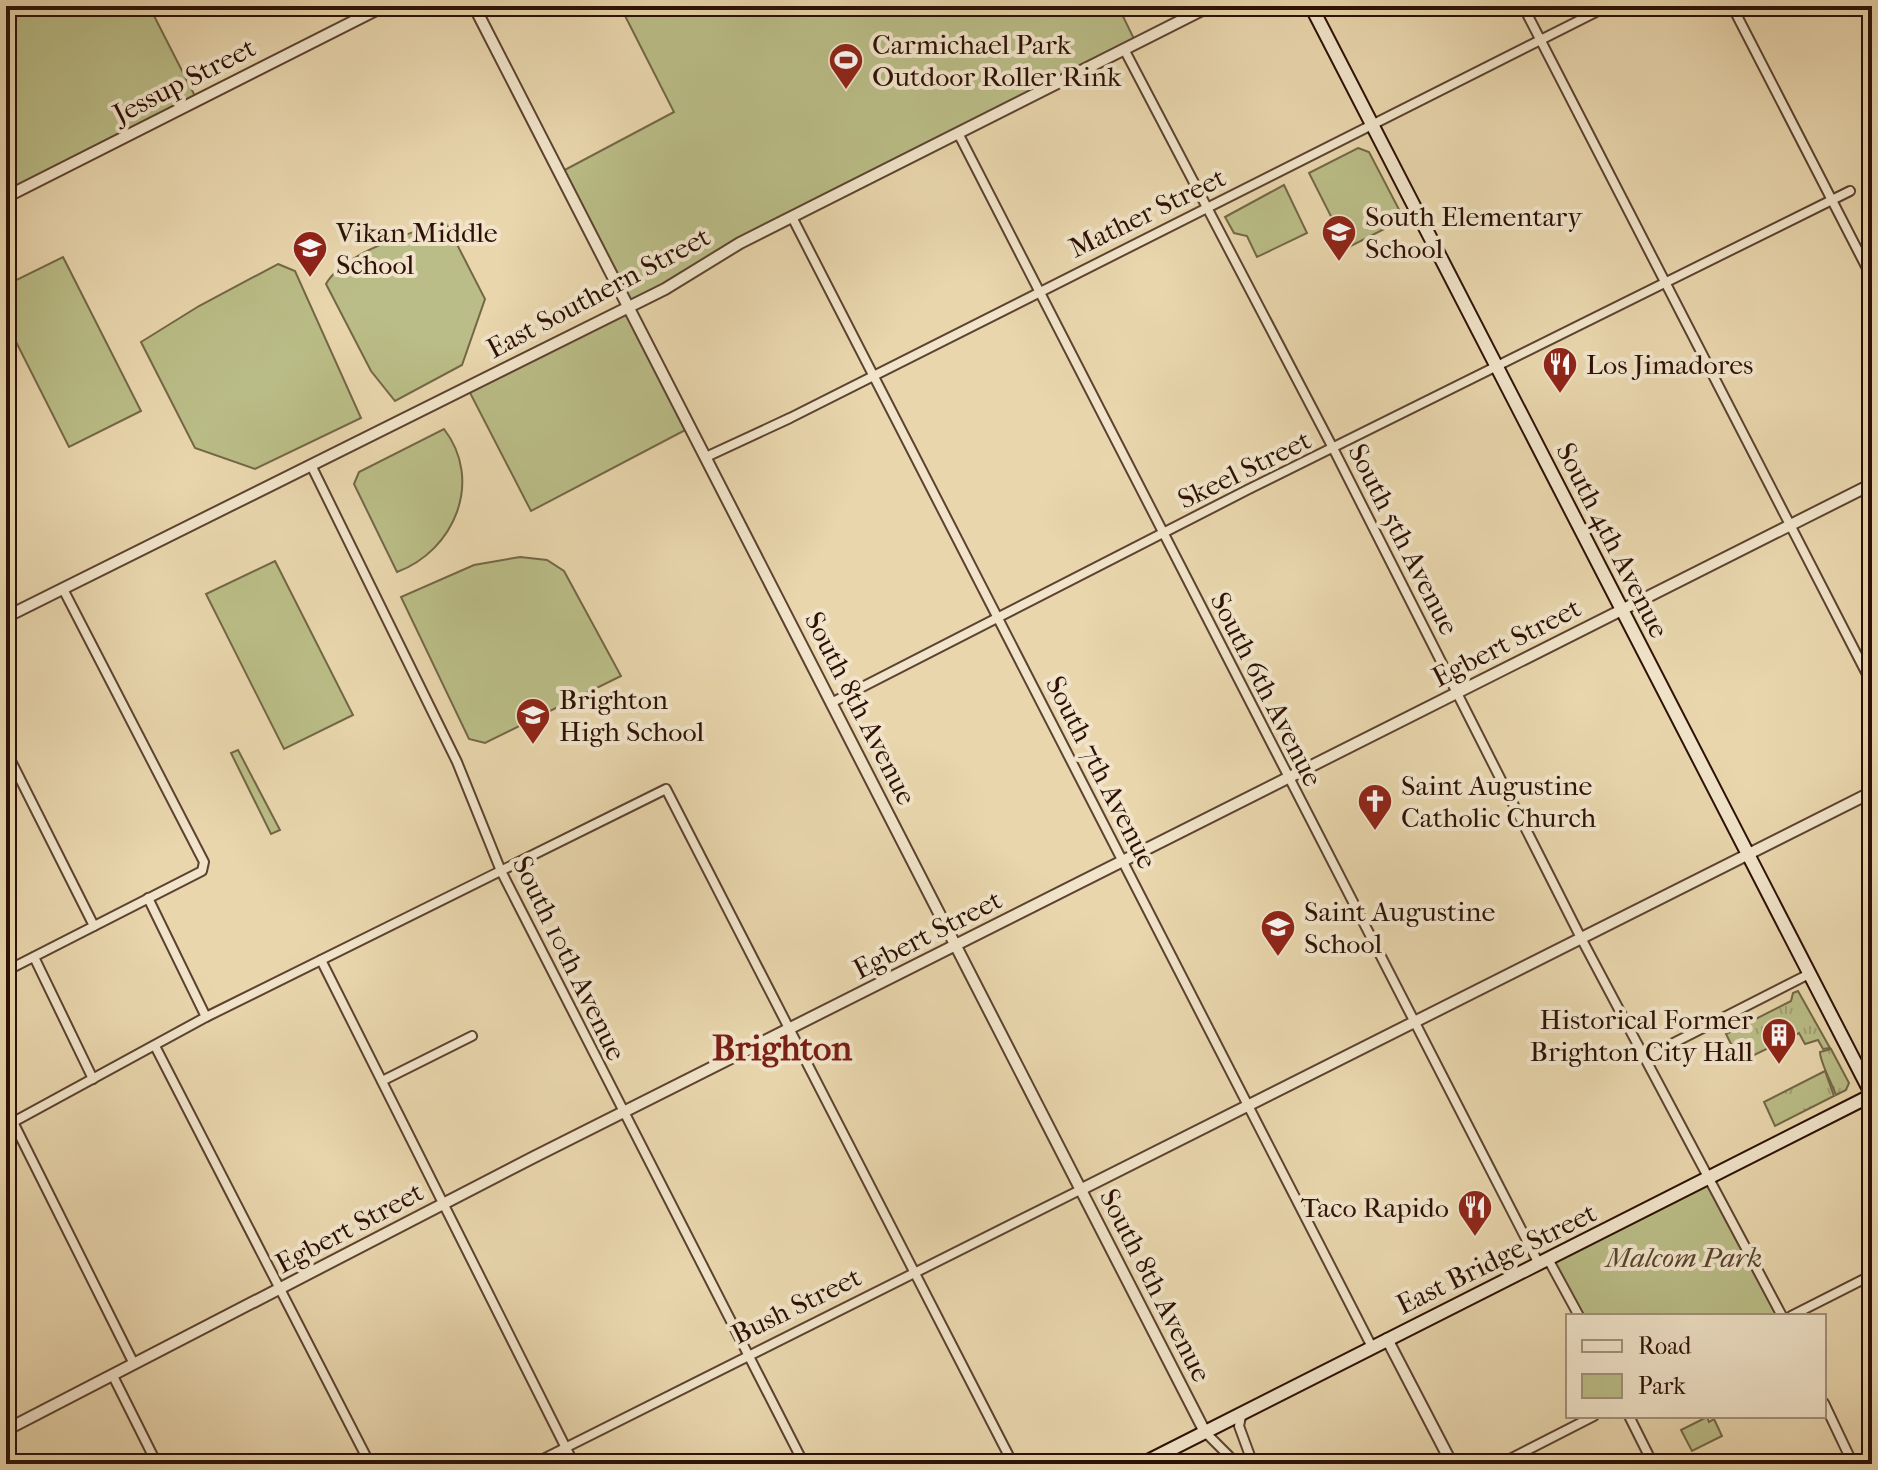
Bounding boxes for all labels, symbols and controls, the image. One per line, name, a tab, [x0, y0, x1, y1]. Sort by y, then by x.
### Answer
place label: Carmichael Park Outdoor Roller Rink	[872, 28, 1122, 93]
street label: Jessup Street	[106, 30, 261, 131]
sports icon: Carmichael Park Outdoor Roller Rink	[827, 41, 865, 91]
street label: Mather Street	[1064, 160, 1231, 264]
place label: South Elementary School	[1365, 200, 1583, 265]
school or university icon: South Elementary School	[1320, 213, 1358, 263]
place label: Vikan Middle School	[335, 216, 498, 281]
street label: East Southern Street	[481, 220, 715, 365]
school or university icon: Vikan Middle School	[291, 229, 329, 279]
restaurant icon: Los Jimadores	[1541, 345, 1579, 395]
place label: Los Jimadores	[1586, 348, 1753, 381]
street label: Skeel Street	[1172, 423, 1316, 516]
street label: South 4th Avenue	[1549, 437, 1676, 643]
street label: South 5th Avenue	[1341, 438, 1466, 640]
street label: South 6th Avenue	[1203, 587, 1330, 792]
street label: Egbert Street	[1426, 591, 1586, 694]
street label: South 8th Avenue	[798, 606, 923, 810]
street label: South 7th Avenue	[1039, 671, 1164, 874]
place label: Brighton High School	[559, 683, 704, 748]
school or university icon: Brighton High School	[514, 696, 552, 746]
place label: Saint Augustine Catholic Church	[1401, 769, 1597, 834]
church icon: Saint Augustine Catholic Church	[1356, 782, 1394, 832]
street label: South 10th Avenue	[506, 851, 633, 1066]
street label: Egbert Street	[847, 883, 1007, 986]
place label: Saint Augustine School	[1304, 895, 1495, 960]
school or university icon: Saint Augustine School	[1259, 908, 1297, 958]
place label: Historical Former Brighton City Hall	[1530, 1003, 1753, 1068]
building icon: Historical Former Brighton City Hall	[1760, 1016, 1798, 1066]
district label: Brighton	[712, 1027, 853, 1069]
street label: Egbert Street	[270, 1175, 429, 1280]
street label: South 8th Avenue	[1093, 1183, 1218, 1387]
restaurant icon: Taco Rapido	[1456, 1188, 1494, 1238]
place label: Taco Rapido	[1301, 1191, 1449, 1224]
street label: East Bridge Street	[1391, 1196, 1602, 1321]
park label: Malcom Park	[1604, 1241, 1762, 1274]
street label: Bush Street	[726, 1260, 866, 1351]
legend	[1566, 1314, 1826, 1418]
text: Road	[1638, 1332, 1692, 1360]
text: Park	[1638, 1372, 1686, 1400]

